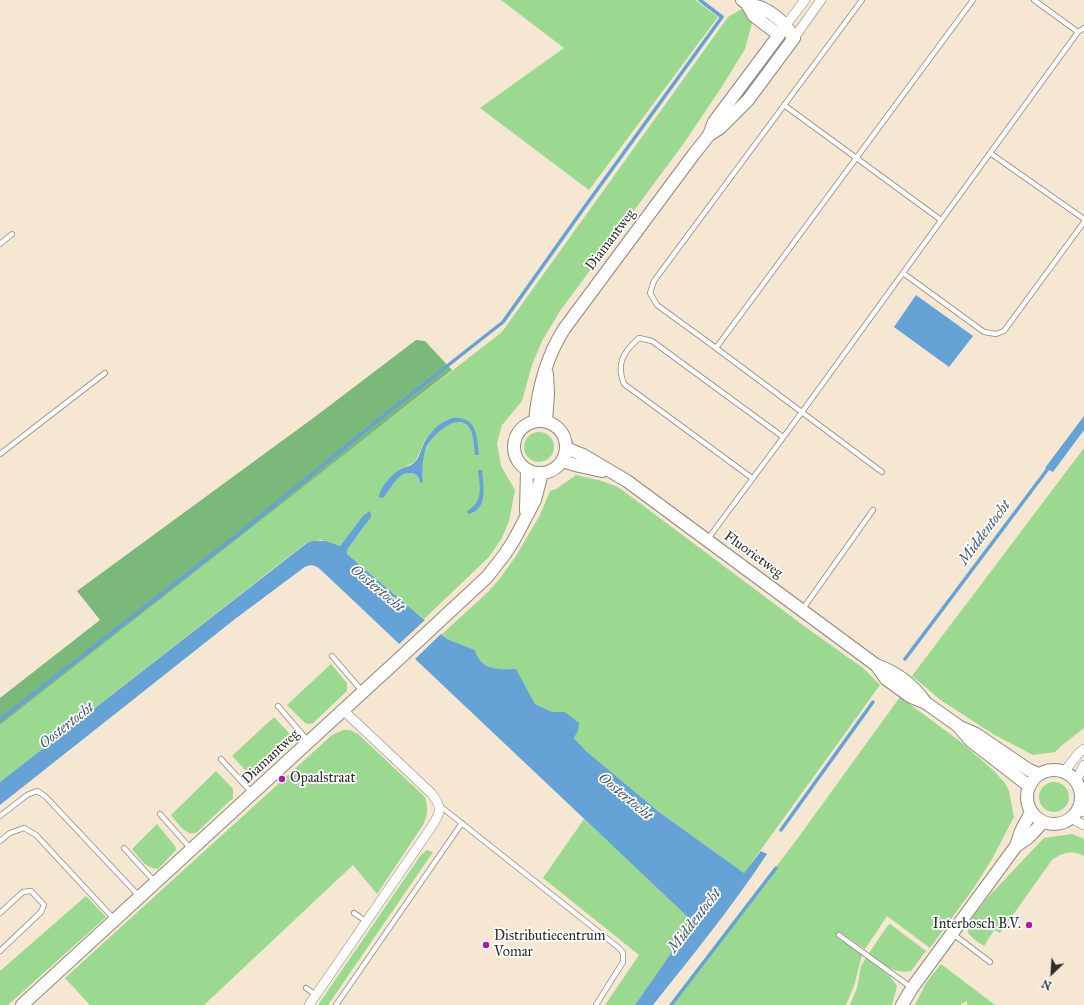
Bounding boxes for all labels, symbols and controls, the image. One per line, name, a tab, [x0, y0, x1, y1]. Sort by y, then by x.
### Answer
street label: Diamantweg	[583, 206, 639, 274]
water label: Middentocht	[955, 497, 1015, 569]
street label: Fluorietweg	[720, 528, 786, 582]
water label: Oostertocht	[346, 561, 408, 617]
water label: Oostertocht	[36, 699, 98, 753]
street label: Diamantweg	[239, 726, 303, 788]
water label: Oostertocht	[594, 769, 656, 825]
place label: Opaalstraat	[290, 771, 355, 787]
marker: Opaalstraat	[277, 774, 287, 784]
water label: Middentocht	[665, 886, 725, 956]
place label: Interbosch B.V.	[933, 917, 1021, 933]
marker: Interbosch B.V.	[1024, 920, 1034, 930]
place label: Distributiecentrum Vomar	[494, 929, 606, 962]
marker: Distributiecentrum Vomar	[481, 940, 491, 950]
north arrow	[1032, 953, 1072, 993]
text: N	[1040, 976, 1054, 992]

